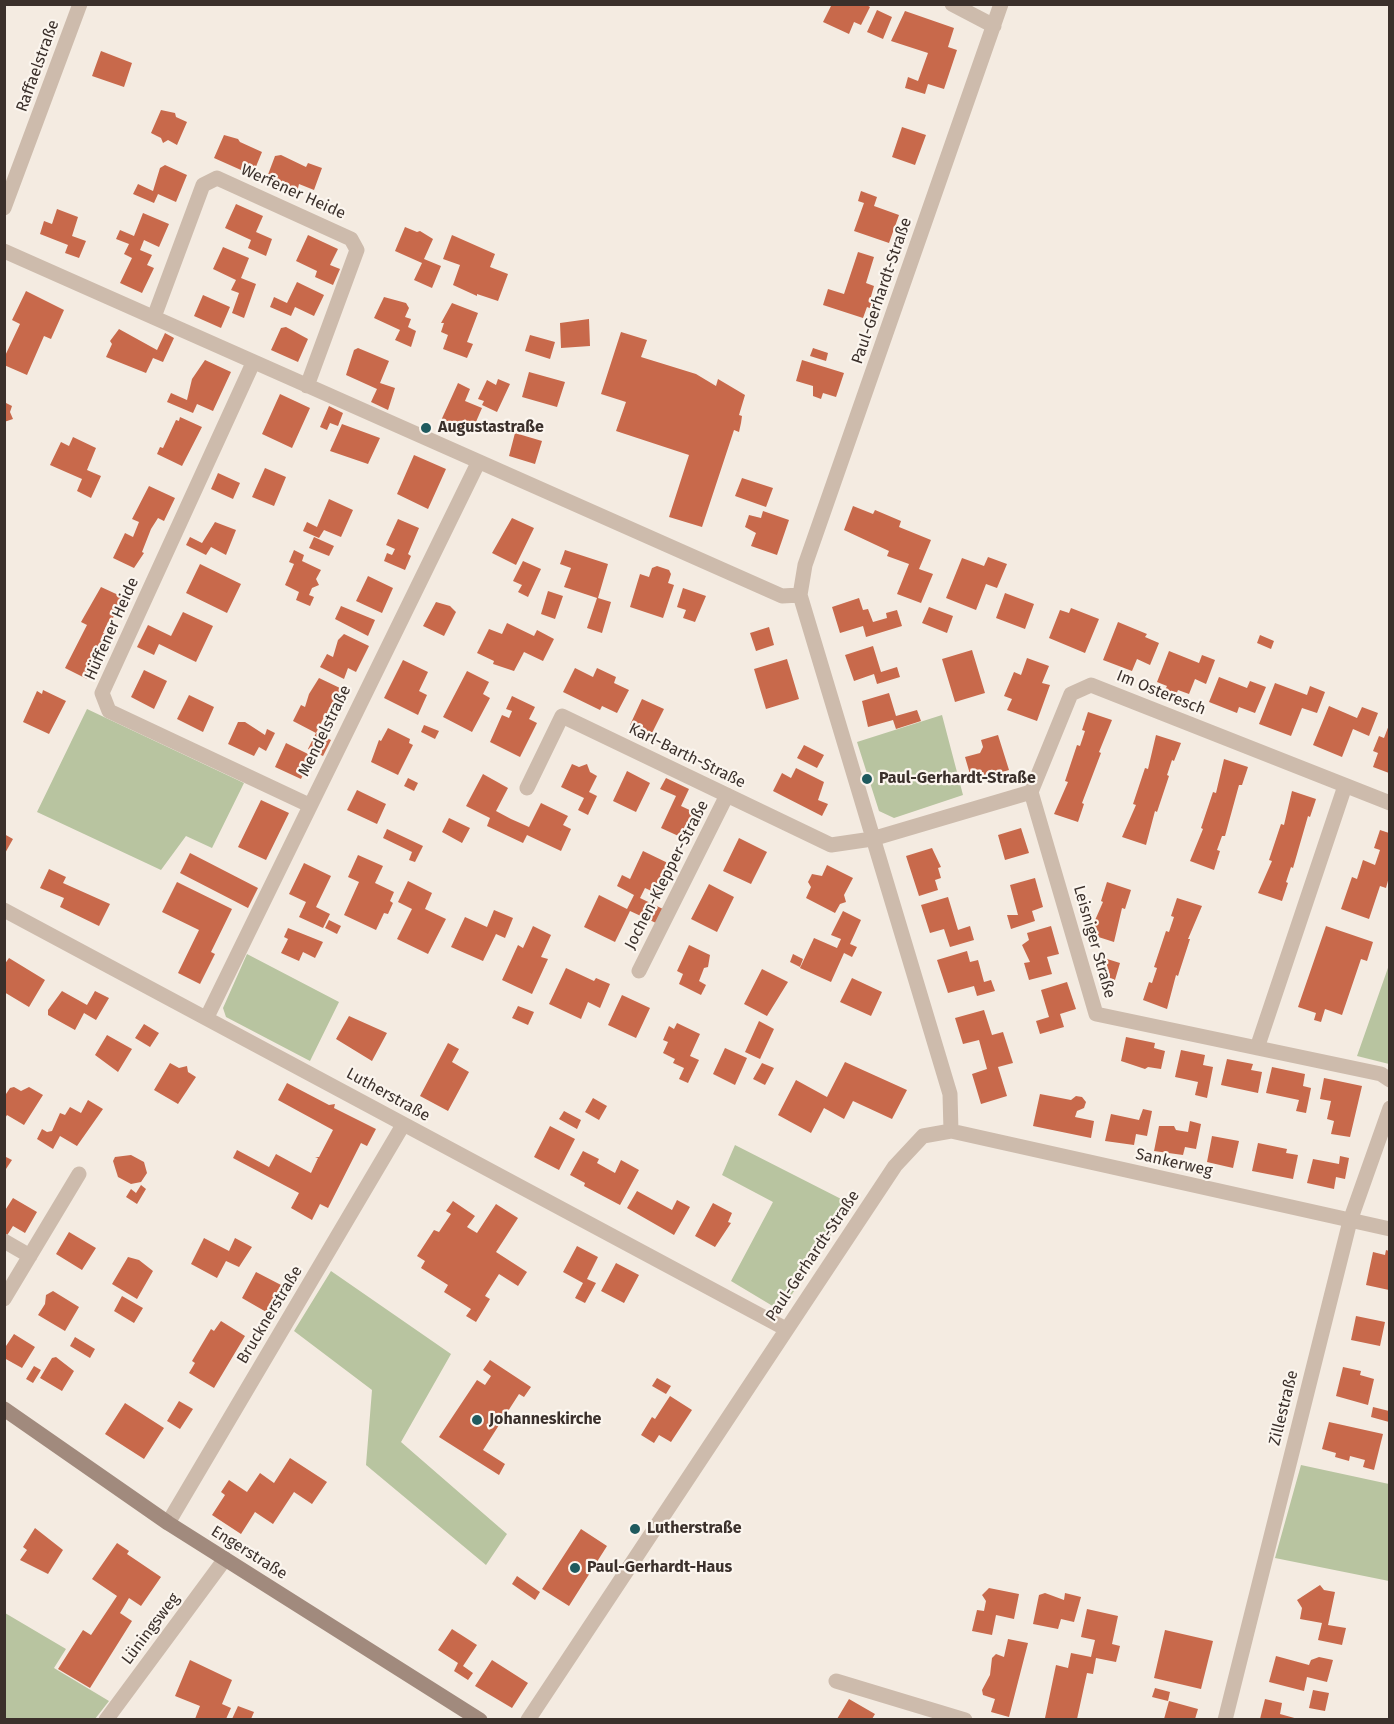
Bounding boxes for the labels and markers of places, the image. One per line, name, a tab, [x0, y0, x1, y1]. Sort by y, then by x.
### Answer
place label: Augustastraße	[438, 418, 544, 438]
marker: Augustastraße	[419, 421, 433, 435]
place label: Paul-Gerhardt-Straße	[879, 769, 1036, 789]
marker: Paul-Gerhardt-Straße	[860, 772, 874, 786]
place label: Johanneskirche	[489, 1410, 601, 1430]
marker: Johanneskirche	[470, 1413, 484, 1427]
place label: Lutherstraße	[647, 1519, 742, 1539]
marker: Lutherstraße	[628, 1522, 642, 1536]
place label: Paul-Gerhardt-Haus	[587, 1558, 732, 1578]
marker: Paul-Gerhardt-Haus	[568, 1561, 582, 1575]

